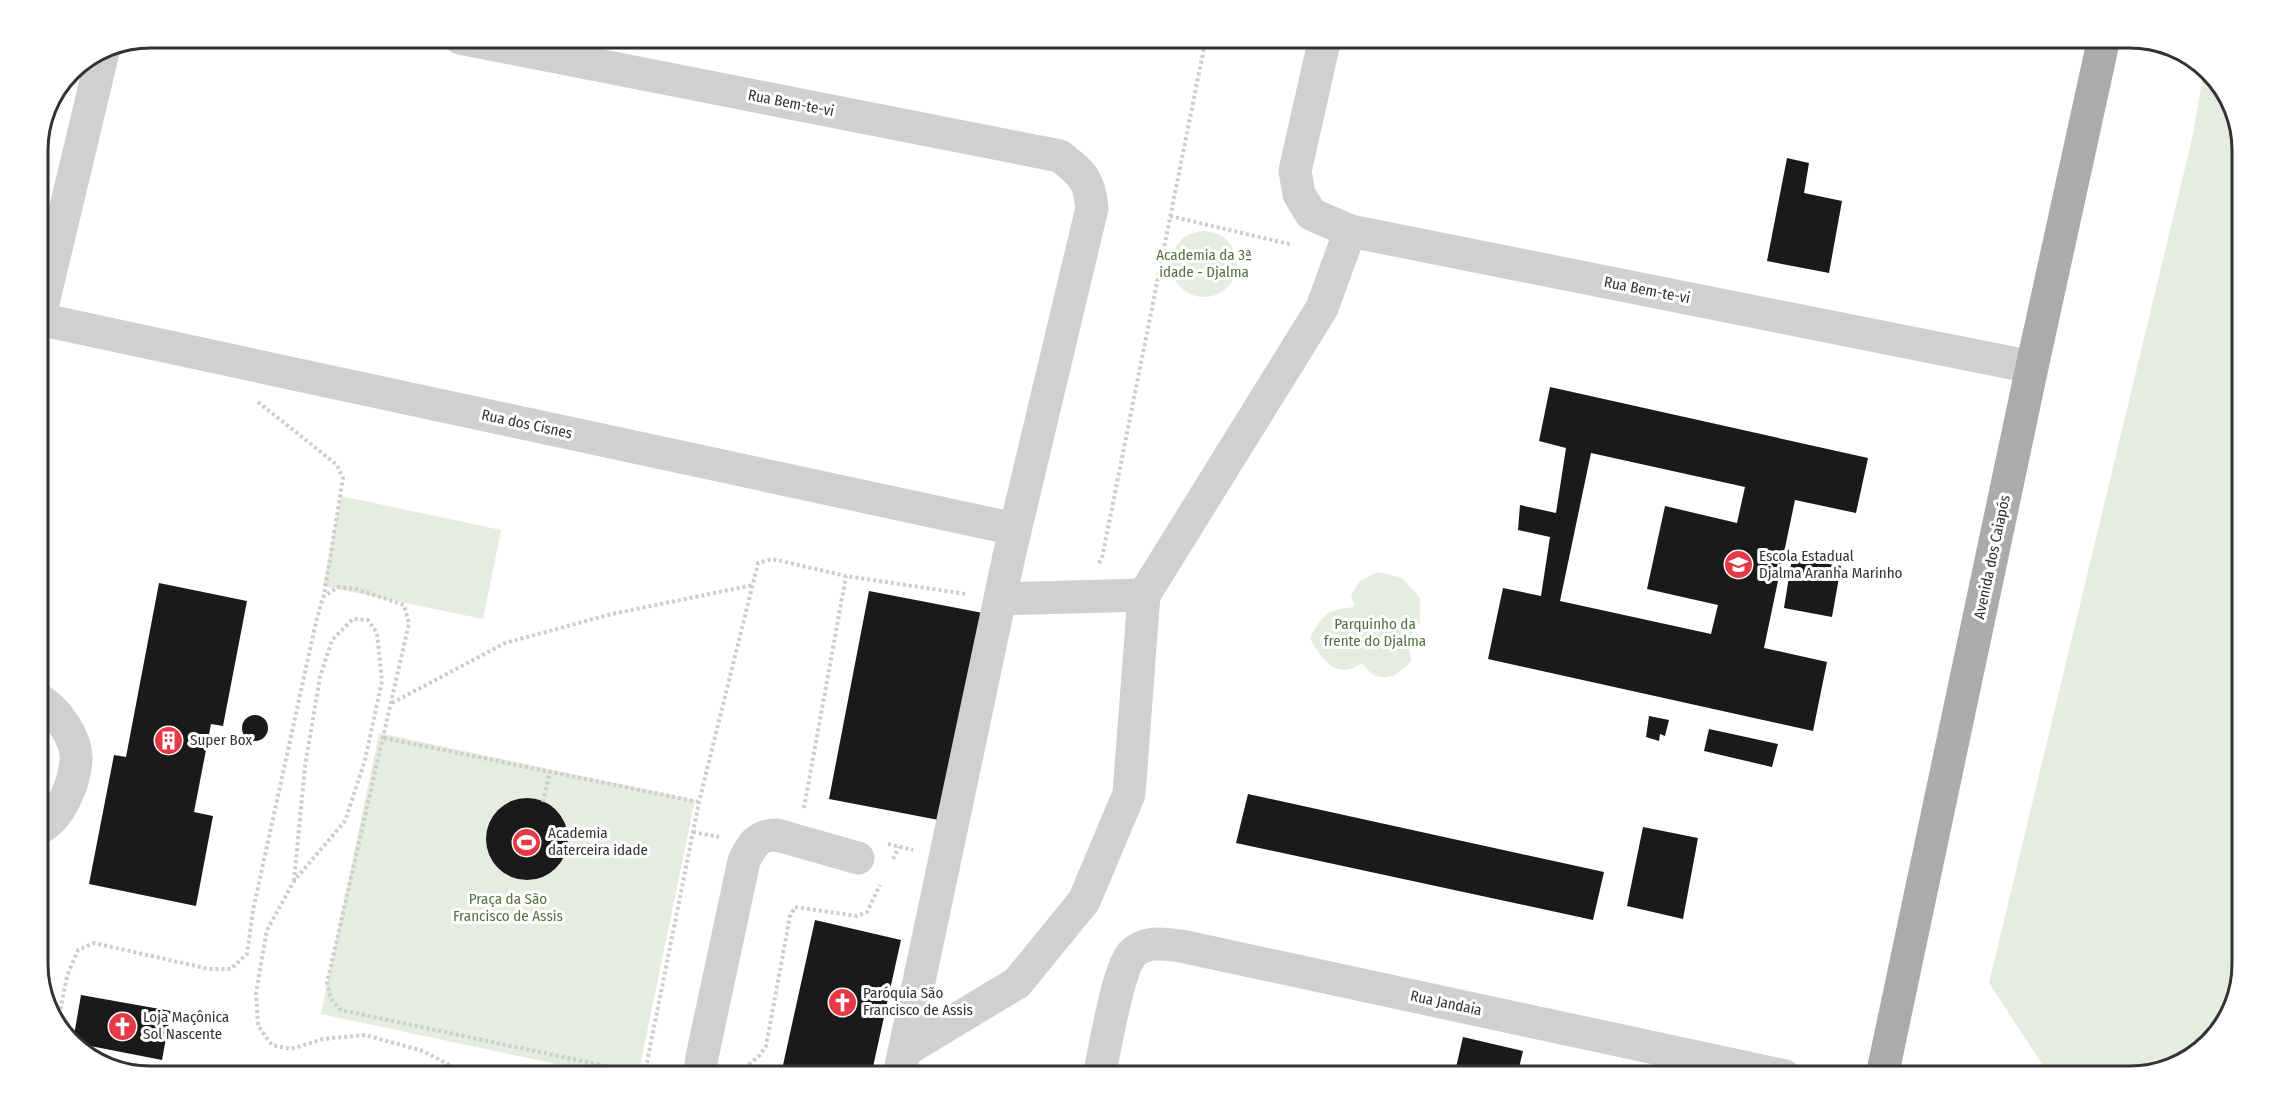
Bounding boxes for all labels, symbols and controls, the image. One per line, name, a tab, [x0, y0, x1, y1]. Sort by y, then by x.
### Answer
street label: Rua Bem-te-vi	[746, 86, 836, 120]
park label: Academia da 3ª idade - Djalma	[1156, 246, 1252, 281]
street label: Rua Bem-te-vi	[1602, 273, 1692, 307]
street label: Rua dos Cisnes	[480, 406, 574, 442]
street label: Avenida dos Caiapós	[1970, 493, 2014, 621]
place label: Escola Estadual Djalma Aranha Marinho	[1759, 547, 1903, 582]
school or university icon: Escola Estadual Djalma Aranha Marinho	[1722, 549, 1754, 581]
park label: Parquinho da frente do Djalma	[1324, 615, 1426, 650]
building icon: Super Box	[153, 724, 185, 756]
place label: Super Box	[190, 731, 252, 749]
place label: Academia daterceira idade	[548, 824, 648, 859]
sports icon: Academia daterceira idade	[511, 826, 543, 858]
park label: Praça da São Francisco de Assis	[453, 890, 563, 925]
place label: Paróquia São Francisco de Assis	[863, 984, 973, 1019]
church icon: Paróquia São Francisco de Assis	[826, 986, 858, 1018]
street label: Rua Jandaia	[1409, 987, 1483, 1019]
place label: Loja Maçônica Sol Nascente	[143, 1008, 229, 1043]
church icon: Loja Maçônica Sol Nascente	[106, 1010, 138, 1042]

